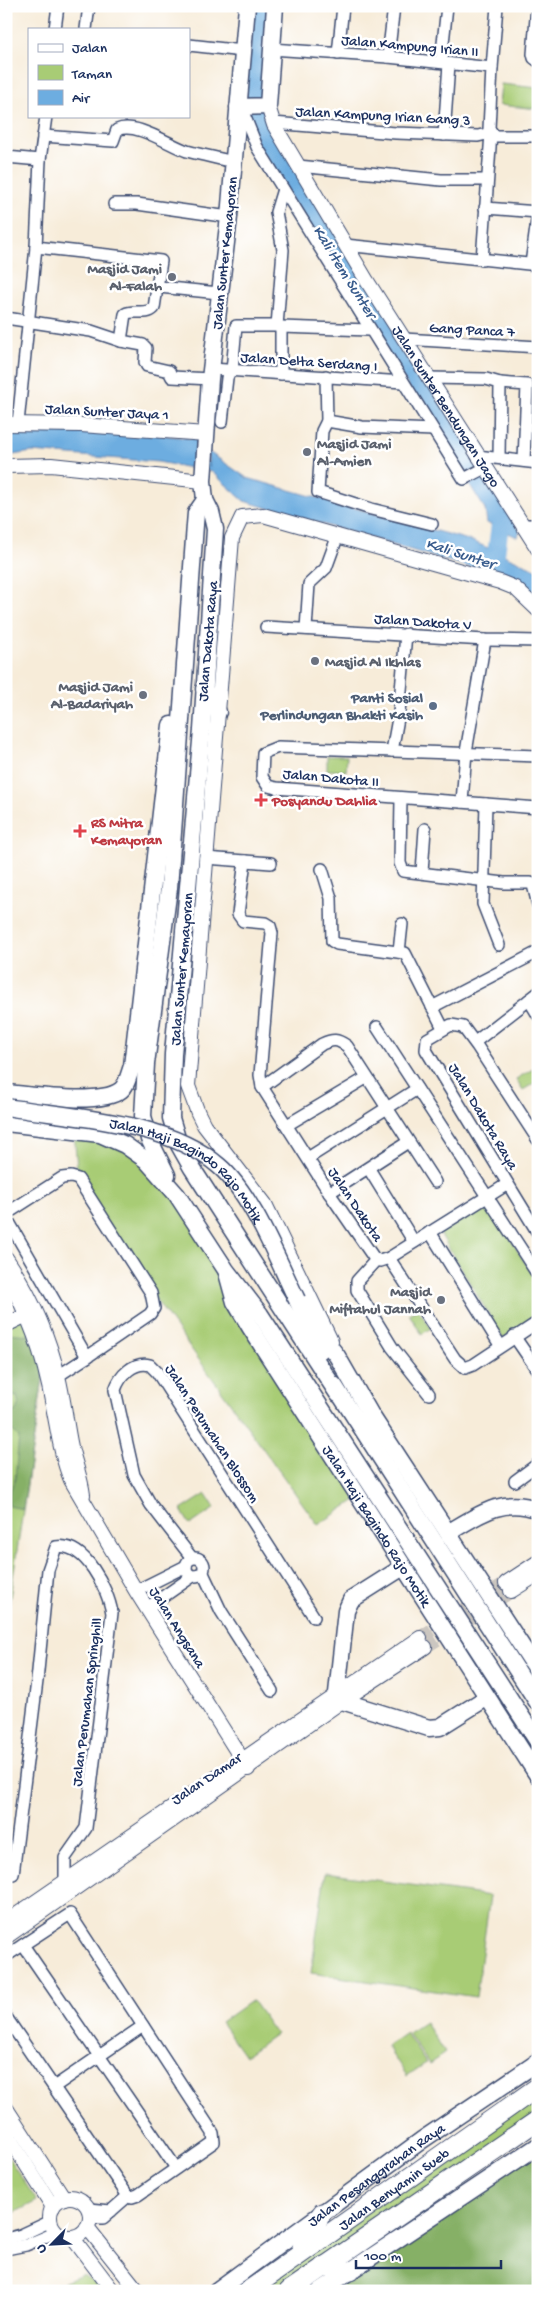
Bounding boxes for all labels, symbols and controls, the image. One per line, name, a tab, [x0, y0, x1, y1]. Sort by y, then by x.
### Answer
legend	[28, 28, 190, 118]
street label: Jalan Kampung Irian II	[340, 32, 479, 62]
text: Jalan	[72, 40, 107, 58]
text: Taman	[71, 66, 112, 84]
text: Air	[72, 90, 91, 108]
street label: Jalan Kampung Irian Gang 3	[295, 103, 471, 131]
street label: Jalan Sunter Kemayoran	[209, 176, 243, 330]
water label: Kali Item Sunter	[307, 223, 381, 325]
place label: Masjid Jami Al-Falah	[88, 261, 162, 296]
marker: Masjid Jami Al-Falah	[166, 271, 178, 283]
street label: Gang Panca 7	[429, 320, 516, 342]
street label: Jalan Sunter Bendungan Jago	[387, 323, 504, 492]
street label: Jalan Delta Serdang I	[240, 349, 378, 377]
street label: Jalan Sunter Jaya 1	[44, 401, 169, 425]
place label: Masjid Jami Al-Amien	[316, 436, 391, 471]
marker: Masjid Jami Al-Amien	[301, 446, 313, 458]
water label: Kali Sunter	[423, 535, 500, 576]
street label: Jalan Dakota Raya	[195, 579, 223, 702]
street label: Jalan Dakota V	[374, 611, 472, 635]
place label: Masjid Al Ikhlas	[325, 654, 422, 672]
marker: Masjid Al Ikhlas	[309, 655, 321, 667]
place label: Masjid Jami Al-Badariyah	[50, 679, 133, 714]
marker: Masjid Jami Al-Badariyah	[137, 689, 149, 701]
place label: Panti Sosial Perlindungan Bhakti Kasih	[259, 690, 424, 725]
marker: Panti Sosial Perlindungan Bhakti Kasih	[427, 700, 439, 712]
street label: Jalan Dakota II	[282, 766, 380, 792]
marker: Posyandu Dahlia	[254, 793, 268, 807]
place label: Posyandu Dahlia	[271, 793, 378, 811]
place label: RS Mitra Kemayoran	[90, 815, 163, 850]
marker: RS Mitra Kemayoran	[73, 824, 87, 838]
street label: Jalan Sunter Kemayoran	[167, 892, 199, 1046]
street label: Jalan Dakota Raya	[443, 1061, 522, 1174]
street label: Jalan Haji Bagindo Rajo Motik	[108, 1115, 266, 1228]
street label: Jalan Dakota	[323, 1165, 386, 1246]
place label: Masjid Miftahul Jannah	[329, 1284, 433, 1319]
marker: Masjid Miftahul Jannah	[435, 1294, 447, 1306]
street label: Jalan Perumahan Blossom	[160, 1362, 263, 1507]
street label: Jalan Haji Bagindo Rajo Motik	[317, 1443, 435, 1612]
street label: Jalan Angsana	[144, 1584, 209, 1673]
street label: Jalan Perumahan Springhill	[69, 1617, 107, 1787]
street label: Jalan Damar	[169, 1749, 247, 1810]
street label: Jalan Pesanggrahan Raya	[305, 2120, 450, 2232]
street label: Jalan Benyamin Sueb	[336, 2145, 454, 2235]
north arrow	[28, 2220, 78, 2270]
scale bar	[356, 2237, 502, 2269]
text: U	[33, 2241, 52, 2255]
text: 100 m	[363, 2248, 402, 2266]

